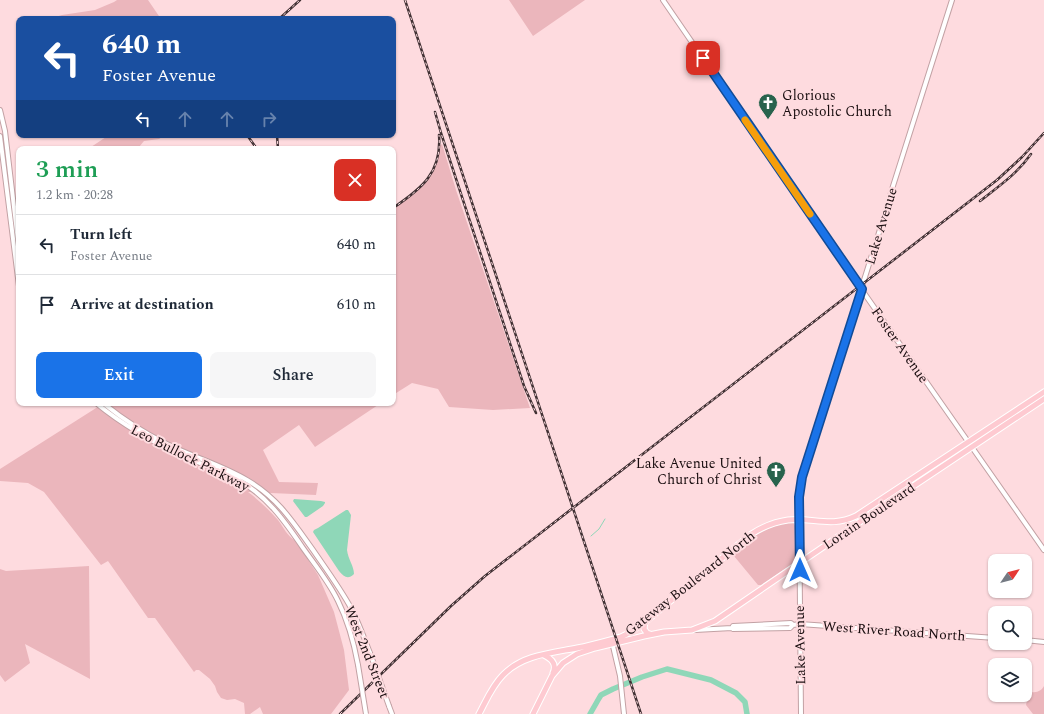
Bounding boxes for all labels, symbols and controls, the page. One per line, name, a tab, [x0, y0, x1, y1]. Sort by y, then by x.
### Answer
text: 640 m	[102, 23, 181, 66]
icon: left	[36, 32, 88, 84]
pin	[686, 41, 720, 75]
icon: arrive	[692, 47, 714, 69]
text: Foster Avenue	[102, 62, 216, 89]
place label: Glorious Apostolic Church	[782, 85, 892, 122]
church icon: Glorious Apostolic Church	[757, 92, 779, 120]
icon: left	[132, 108, 154, 130]
icon: ahead	[174, 108, 196, 130]
icon: ahead	[216, 108, 238, 130]
icon: right	[258, 108, 280, 130]
text: 3 min	[36, 152, 98, 188]
button: close	[334, 159, 376, 201]
text: 1.2 km · 20:28	[36, 185, 113, 205]
street label: Lake Avenue	[859, 185, 903, 267]
text: Turn left	[70, 223, 132, 246]
text: 640 m	[337, 233, 376, 256]
icon: left	[36, 234, 58, 256]
text: Foster Avenue	[70, 246, 152, 266]
text: Arrive at destination	[70, 293, 214, 316]
text: 610 m	[337, 293, 376, 316]
icon: arrive	[36, 294, 58, 316]
street label: Foster Avenue	[866, 303, 934, 388]
button: Exit	[36, 352, 202, 398]
button: Share	[210, 352, 376, 398]
street label: Leo Bullock Parkway	[127, 419, 254, 498]
place label: Lake Avenue United Church of Christ	[636, 453, 762, 490]
church icon: Lake Avenue United Church of Christ	[765, 460, 787, 488]
street label: Lorain Boulevard	[819, 477, 920, 555]
street label: Gateway Boulevard North	[620, 525, 760, 641]
position arrow	[779, 549, 821, 591]
north arrow	[988, 554, 1032, 598]
map controls	[988, 554, 1032, 702]
street label: West 2nd Street	[339, 603, 395, 701]
street label: Lake Avenue	[789, 605, 811, 685]
button: search	[988, 606, 1032, 650]
street label: West River Road North	[822, 616, 966, 646]
button: layers	[988, 658, 1032, 702]

